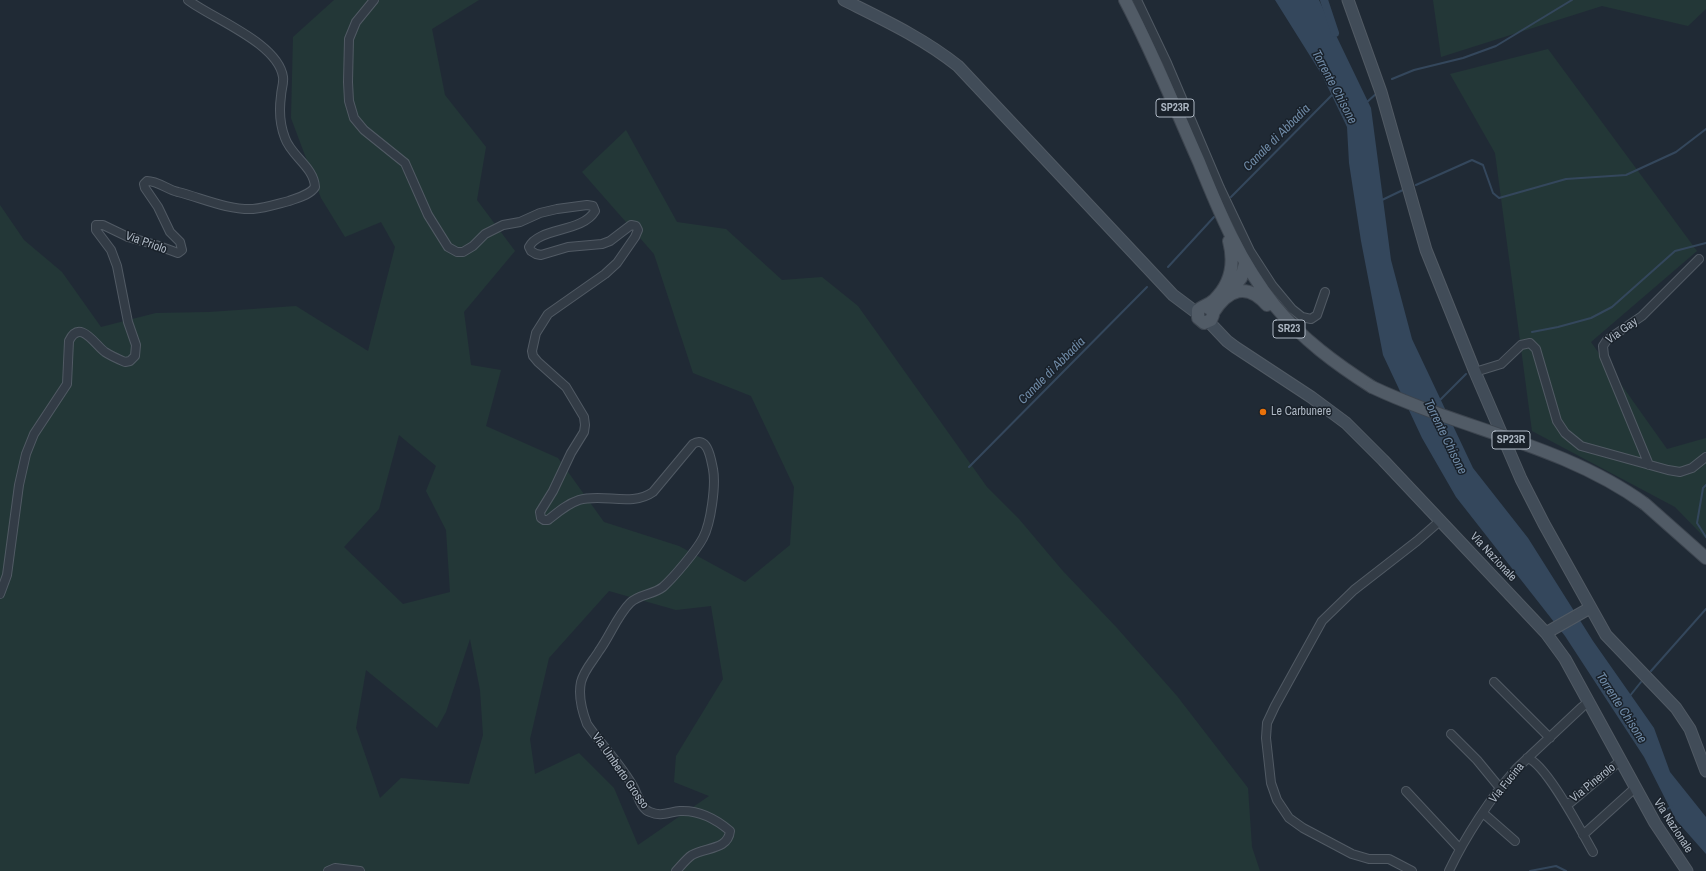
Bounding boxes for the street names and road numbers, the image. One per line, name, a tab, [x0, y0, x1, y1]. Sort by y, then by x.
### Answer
road number: SP23R	[1156, 99, 1194, 117]
street label: Via Priolo	[123, 229, 169, 257]
street label: Via Gay	[1603, 315, 1641, 347]
road number: SR23	[1273, 320, 1305, 338]
road number: SP23R	[1492, 431, 1530, 449]
street label: Via Nazionale	[1467, 530, 1519, 584]
street label: Via Umberto Grosso	[588, 730, 652, 812]
street label: Via Fucina	[1486, 760, 1528, 806]
street label: Via Pinerolo	[1567, 760, 1619, 806]
street label: Via Nazionale	[1650, 796, 1696, 856]

